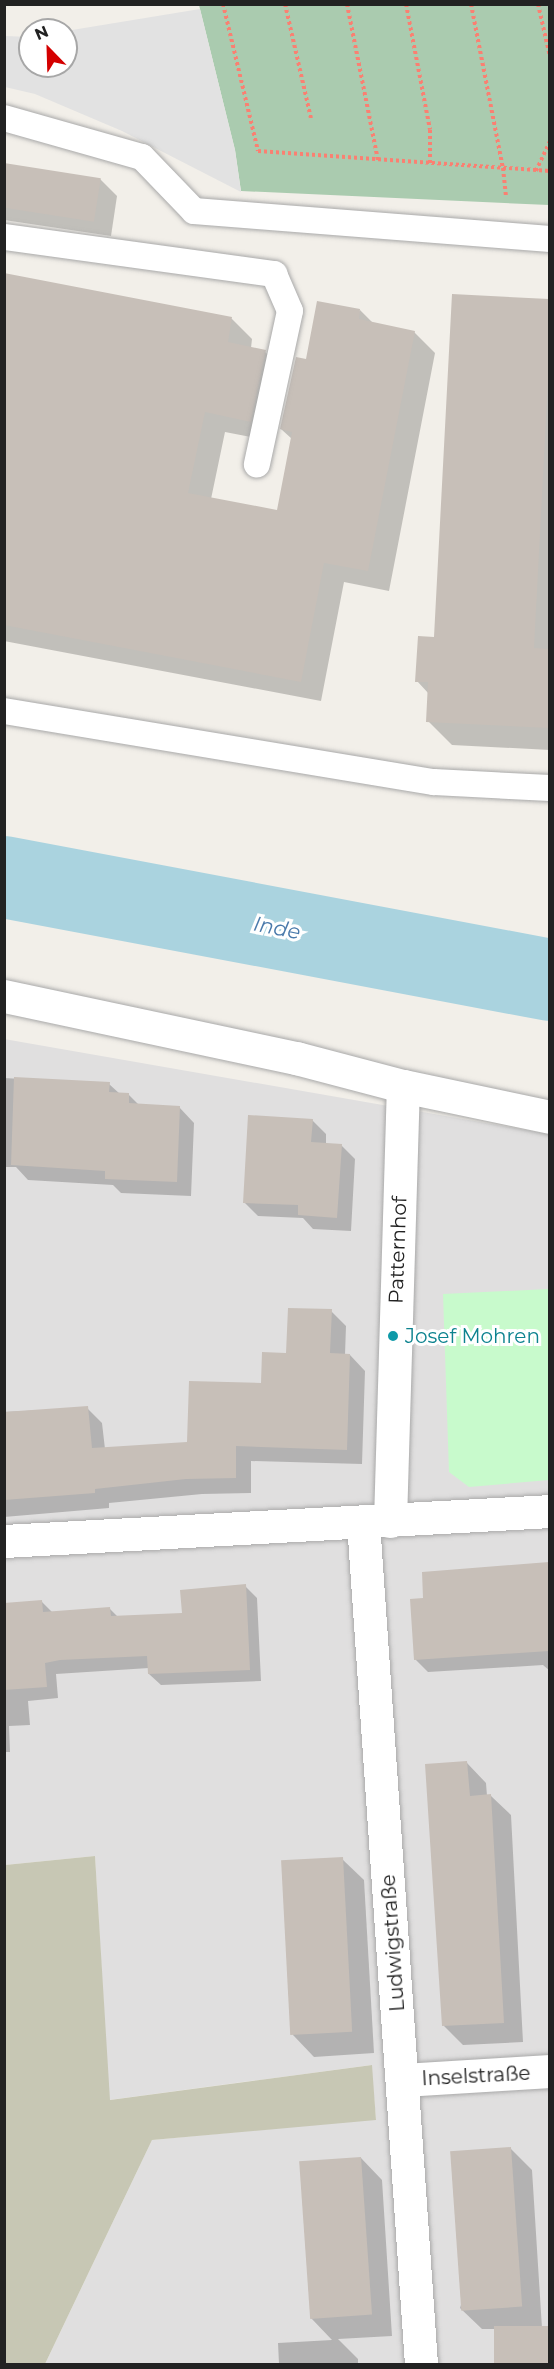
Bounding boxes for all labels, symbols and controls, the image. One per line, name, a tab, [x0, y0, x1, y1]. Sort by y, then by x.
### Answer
north arrow	[18, 18, 78, 78]
text: N	[32, 22, 51, 44]
water label: Inde	[251, 911, 303, 945]
street label: Patternhof	[384, 1196, 412, 1304]
place label: Josef Mohren	[405, 1324, 540, 1348]
marker: Josef Mohren	[386, 1329, 400, 1343]
street label: Ludwigstraße	[376, 1874, 410, 2012]
street label: Inselstraße	[421, 2061, 531, 2091]

